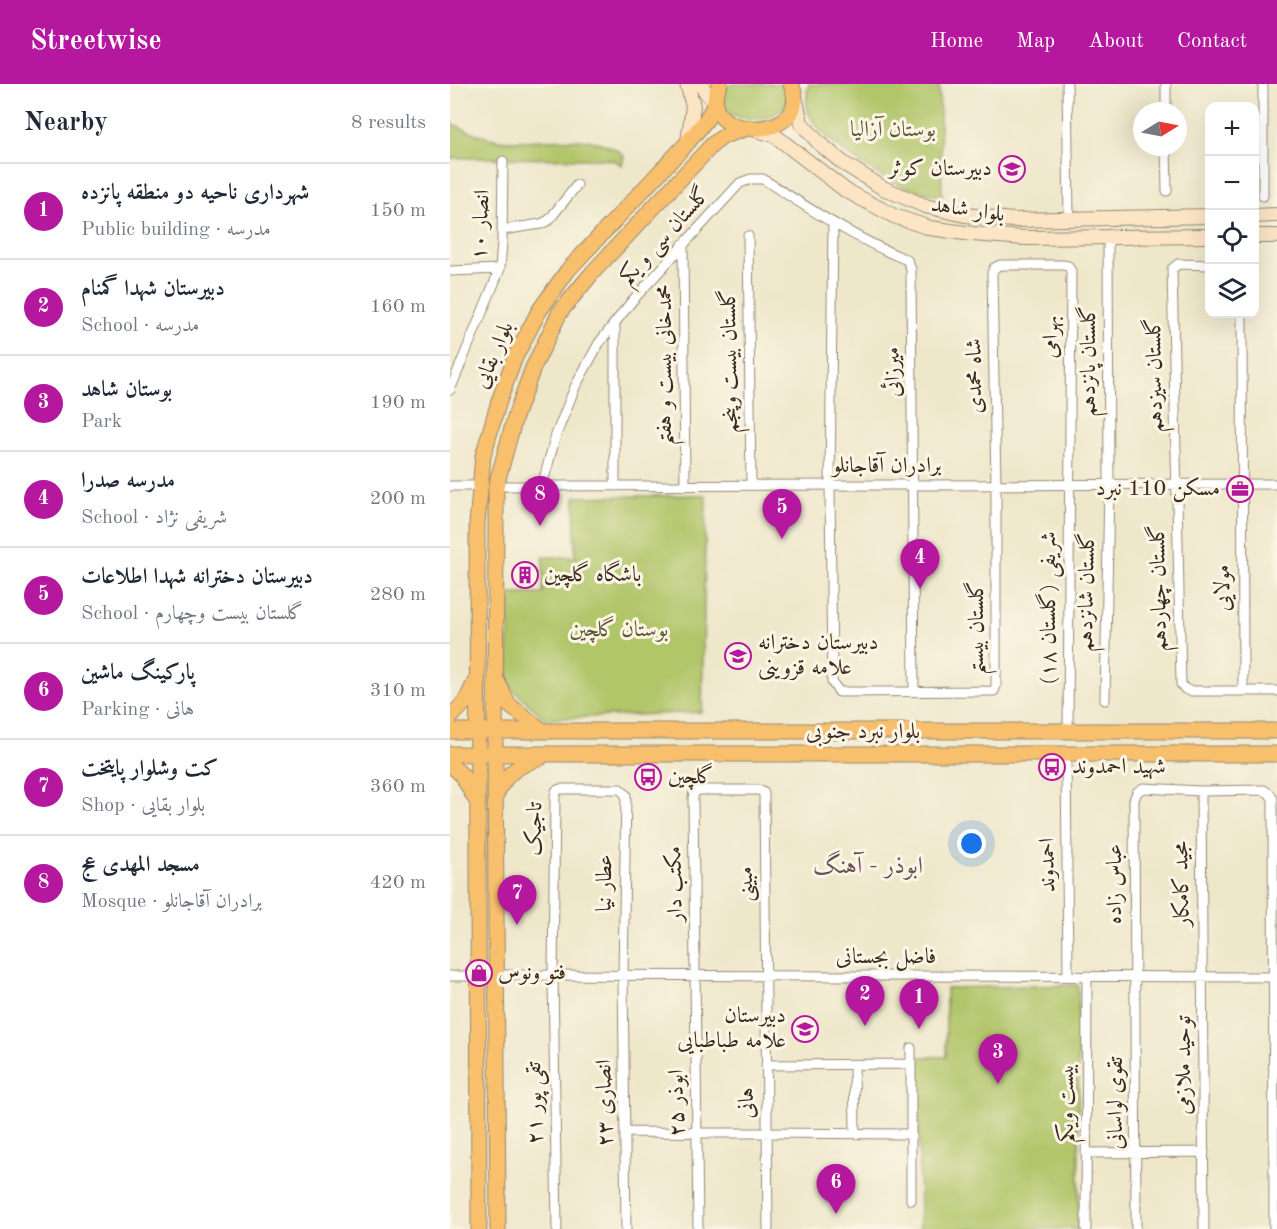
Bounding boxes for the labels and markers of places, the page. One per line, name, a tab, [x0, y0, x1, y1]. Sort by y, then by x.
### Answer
school or university icon: دبیرستان کوثر	[997, 154, 1027, 184]
place label: دبیرستان کوثر	[887, 158, 992, 181]
office icon: مسکن 110 نبرد	[1225, 474, 1255, 504]
pin: 8	[520, 476, 560, 526]
place label: مسکن 110 نبرد	[1096, 477, 1220, 503]
pin: 5	[762, 490, 802, 539]
pin: 4	[900, 540, 940, 589]
building icon: باشگاه گلچین	[510, 560, 540, 590]
place label: باشگاه گلچین	[544, 560, 641, 588]
place label: دبیرستان دخترانه علامه قزوینی	[758, 632, 878, 681]
school or university icon: دبیرستان دخترانه علامه قزوینی	[723, 641, 753, 671]
bus stop icon: شهید احمدوند	[1037, 752, 1067, 782]
place label: شهید احمدوند	[1072, 756, 1166, 780]
bus stop icon: گلچین	[633, 762, 663, 792]
place label: گلچین	[668, 762, 714, 790]
pin: 7	[498, 876, 536, 925]
shop icon: فتو ونوس	[464, 958, 494, 988]
place label: فتو ونوس	[498, 962, 566, 985]
pin: 2	[846, 976, 884, 1026]
pin: 1	[900, 980, 938, 1029]
place label: دبیرستان علامه طباطبایی	[677, 1005, 786, 1055]
school or university icon: دبیرستان علامه طباطبایی	[790, 1014, 820, 1044]
pin: 3	[978, 1034, 1018, 1084]
pin: 6	[816, 1164, 856, 1214]

